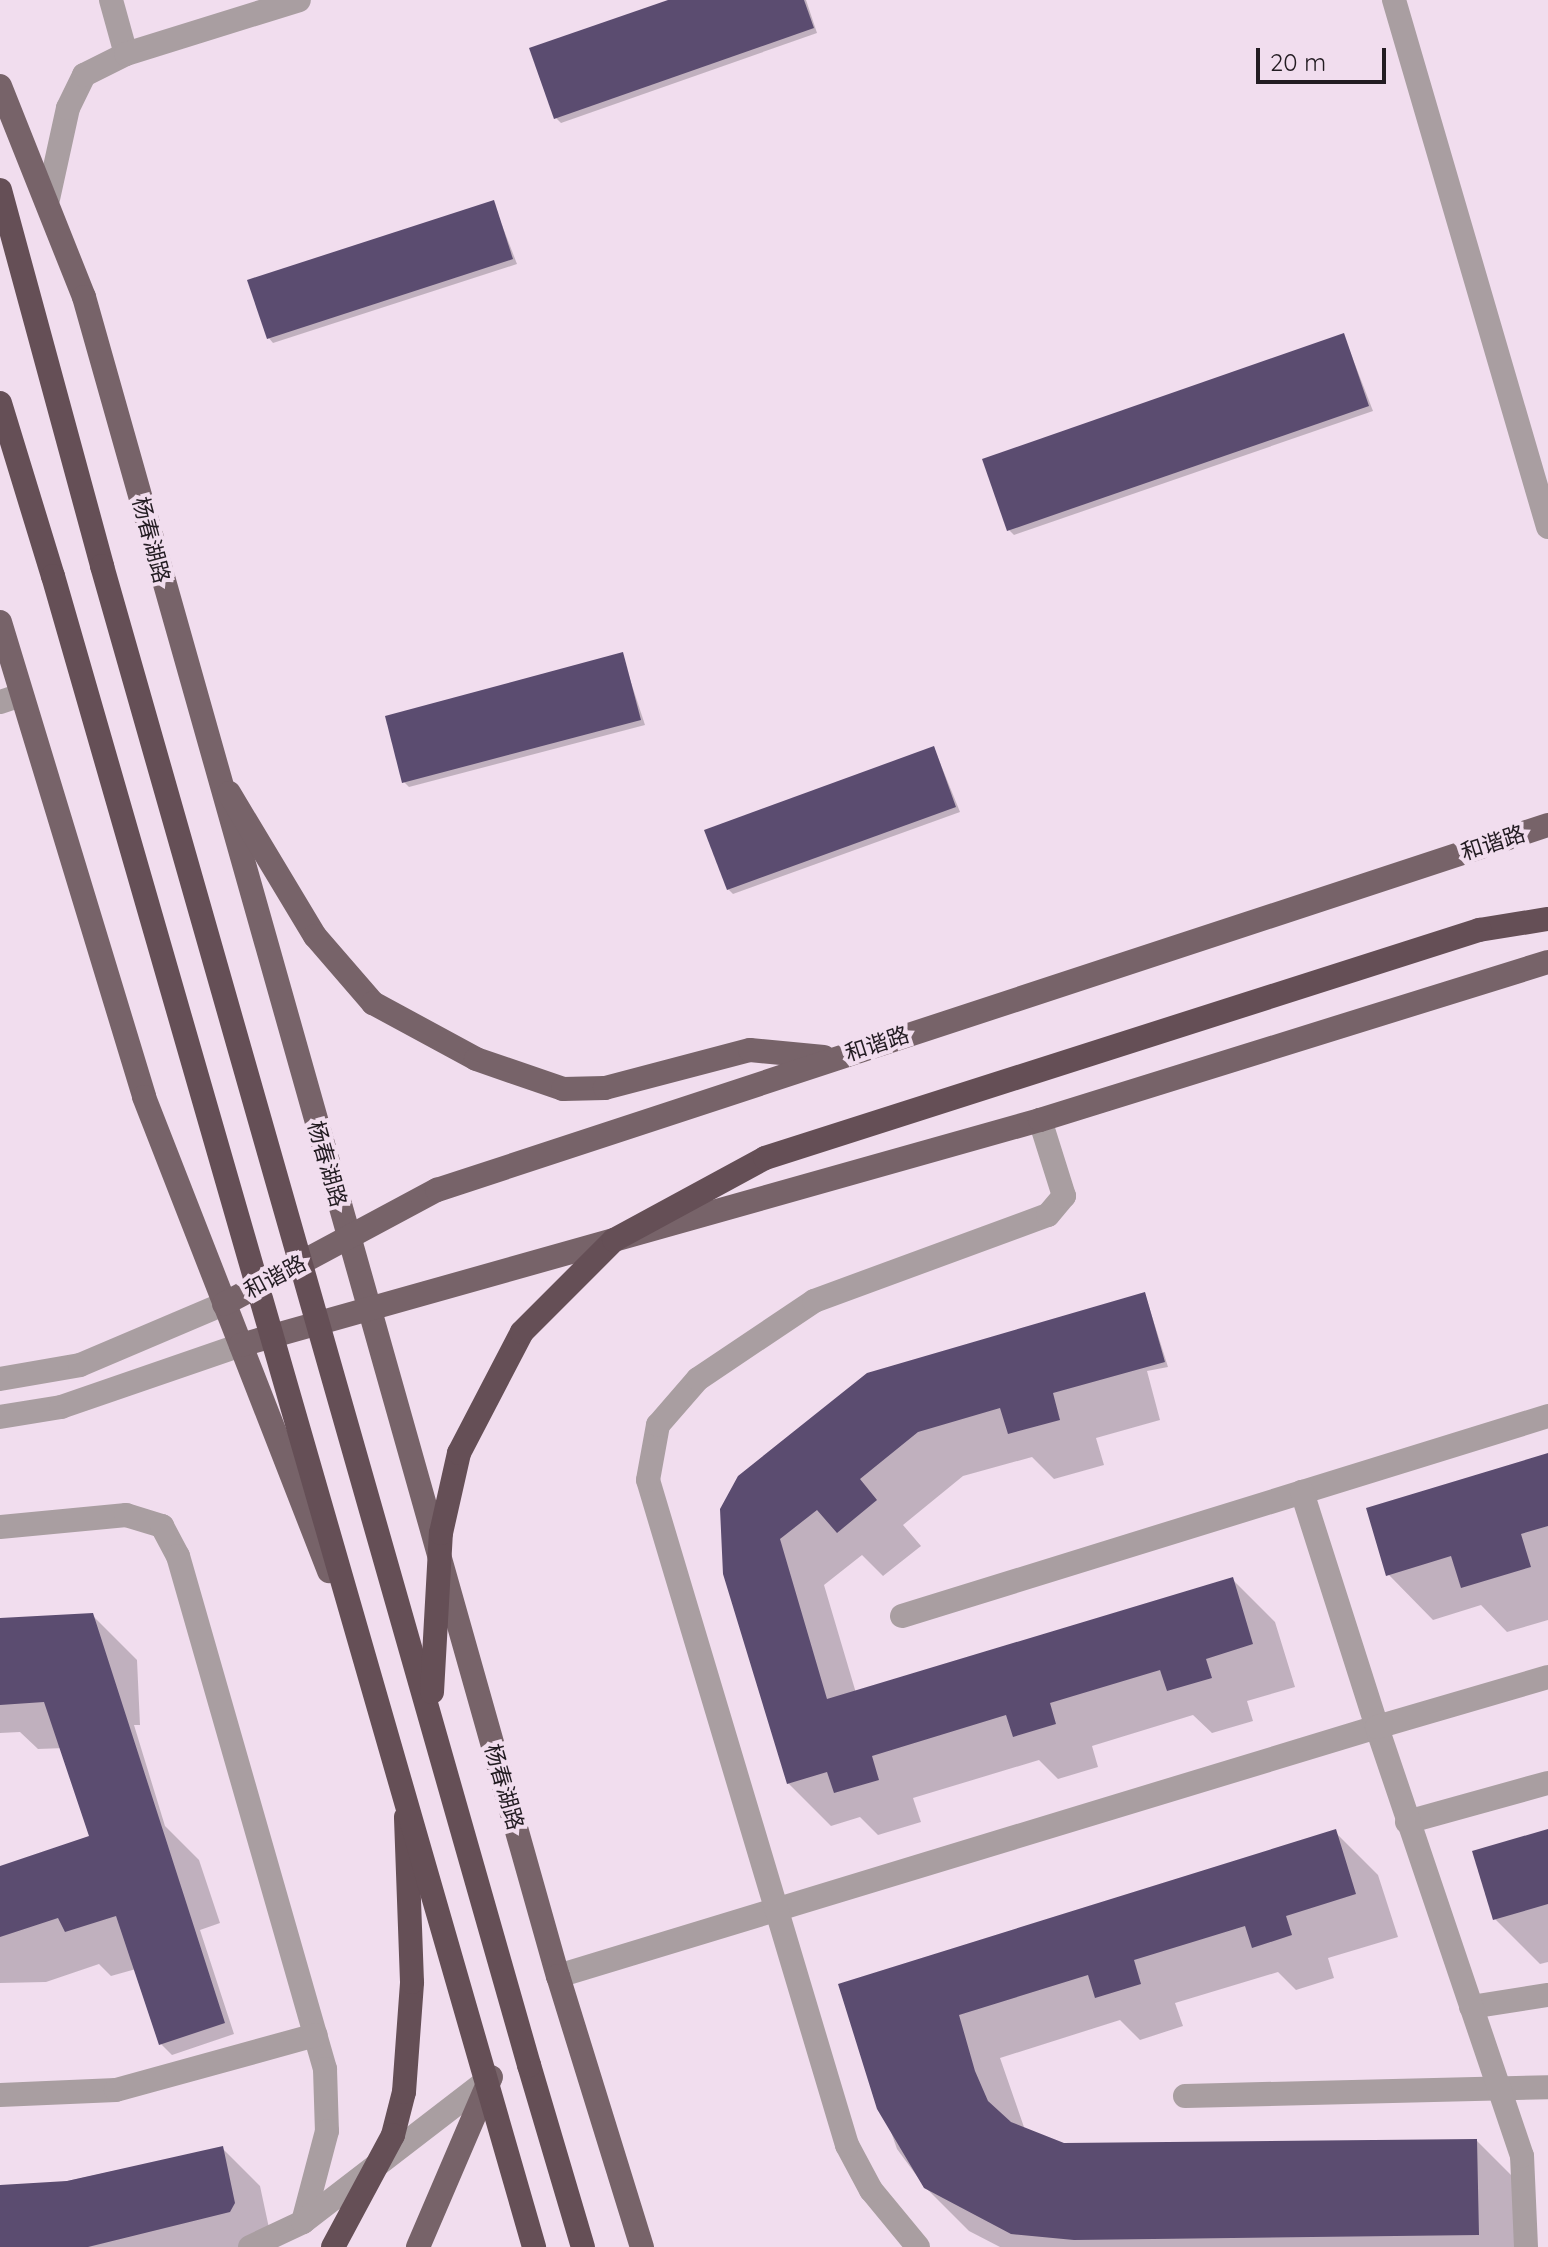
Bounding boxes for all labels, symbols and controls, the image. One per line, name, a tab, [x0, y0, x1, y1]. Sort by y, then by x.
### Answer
scale bar	[1260, 32, 1390, 82]
text: 20 m	[1270, 47, 1326, 77]
street label: 杨春湖路	[127, 494, 175, 586]
street label: 和谐路	[1458, 820, 1528, 866]
street label: 和谐路	[842, 1021, 912, 1067]
street label: 杨春湖路	[302, 1118, 352, 1210]
street label: 和谐路	[240, 1250, 310, 1304]
street label: 杨春湖路	[479, 1741, 529, 1833]

